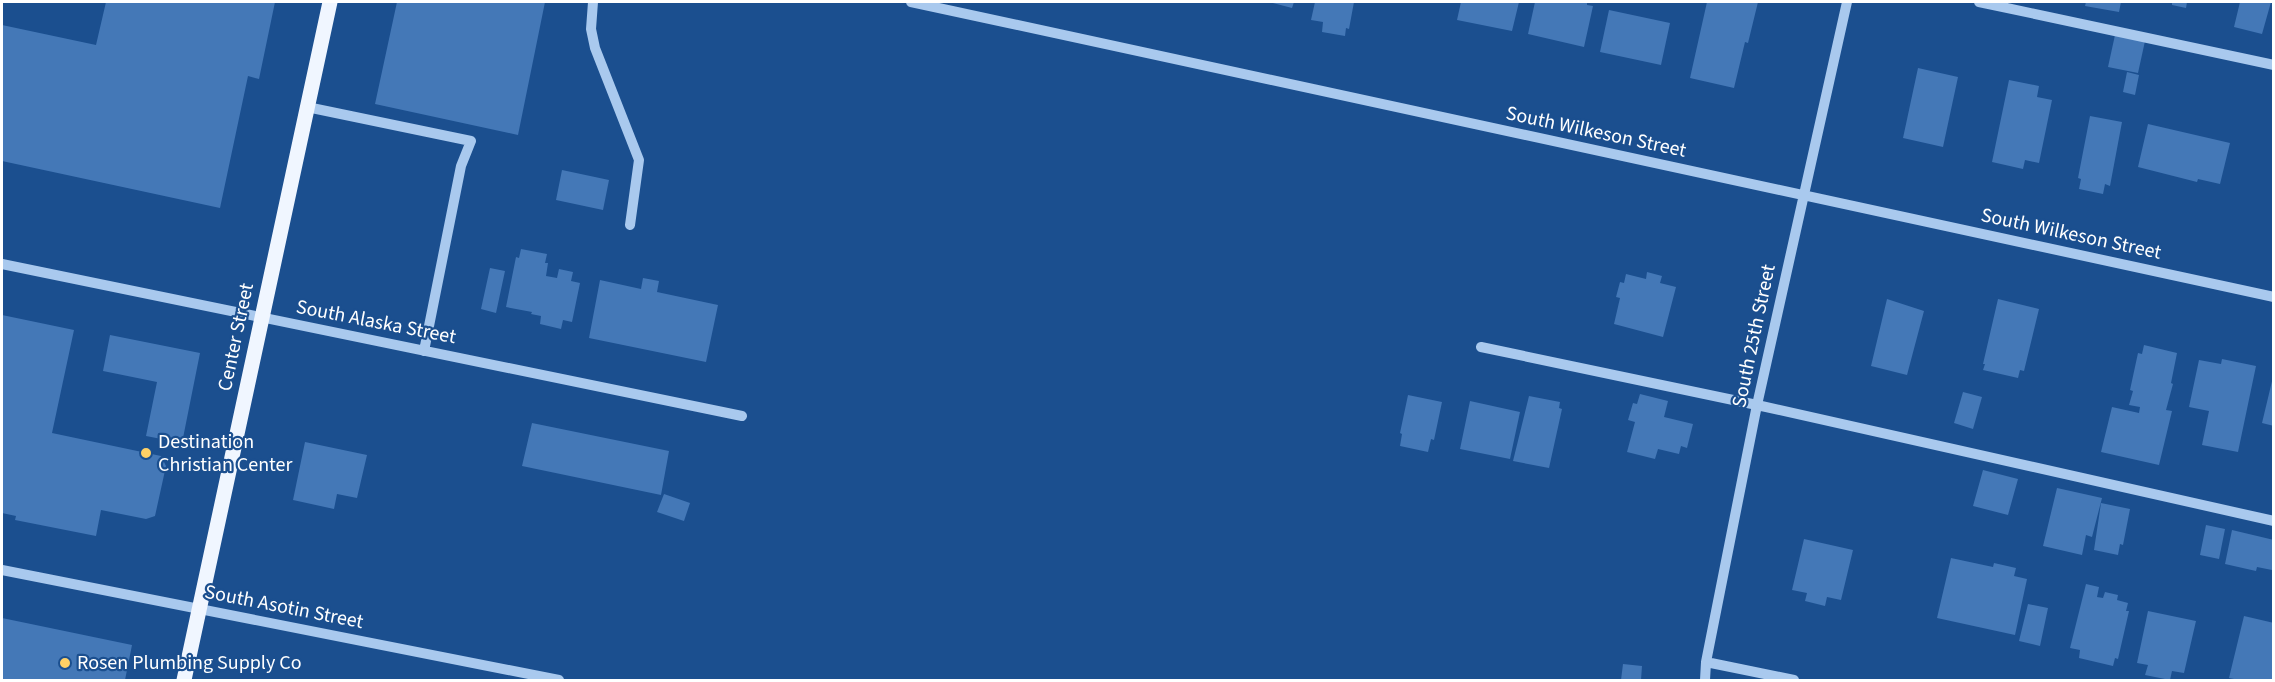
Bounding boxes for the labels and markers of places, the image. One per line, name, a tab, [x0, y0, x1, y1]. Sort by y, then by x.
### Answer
place label: Destination Christian Center	[158, 428, 293, 479]
marker: Destination Christian Center	[139, 446, 153, 460]
place label: Rosen Plumbing Supply Co	[77, 649, 302, 677]
marker: Rosen Plumbing Supply Co	[58, 656, 72, 670]

